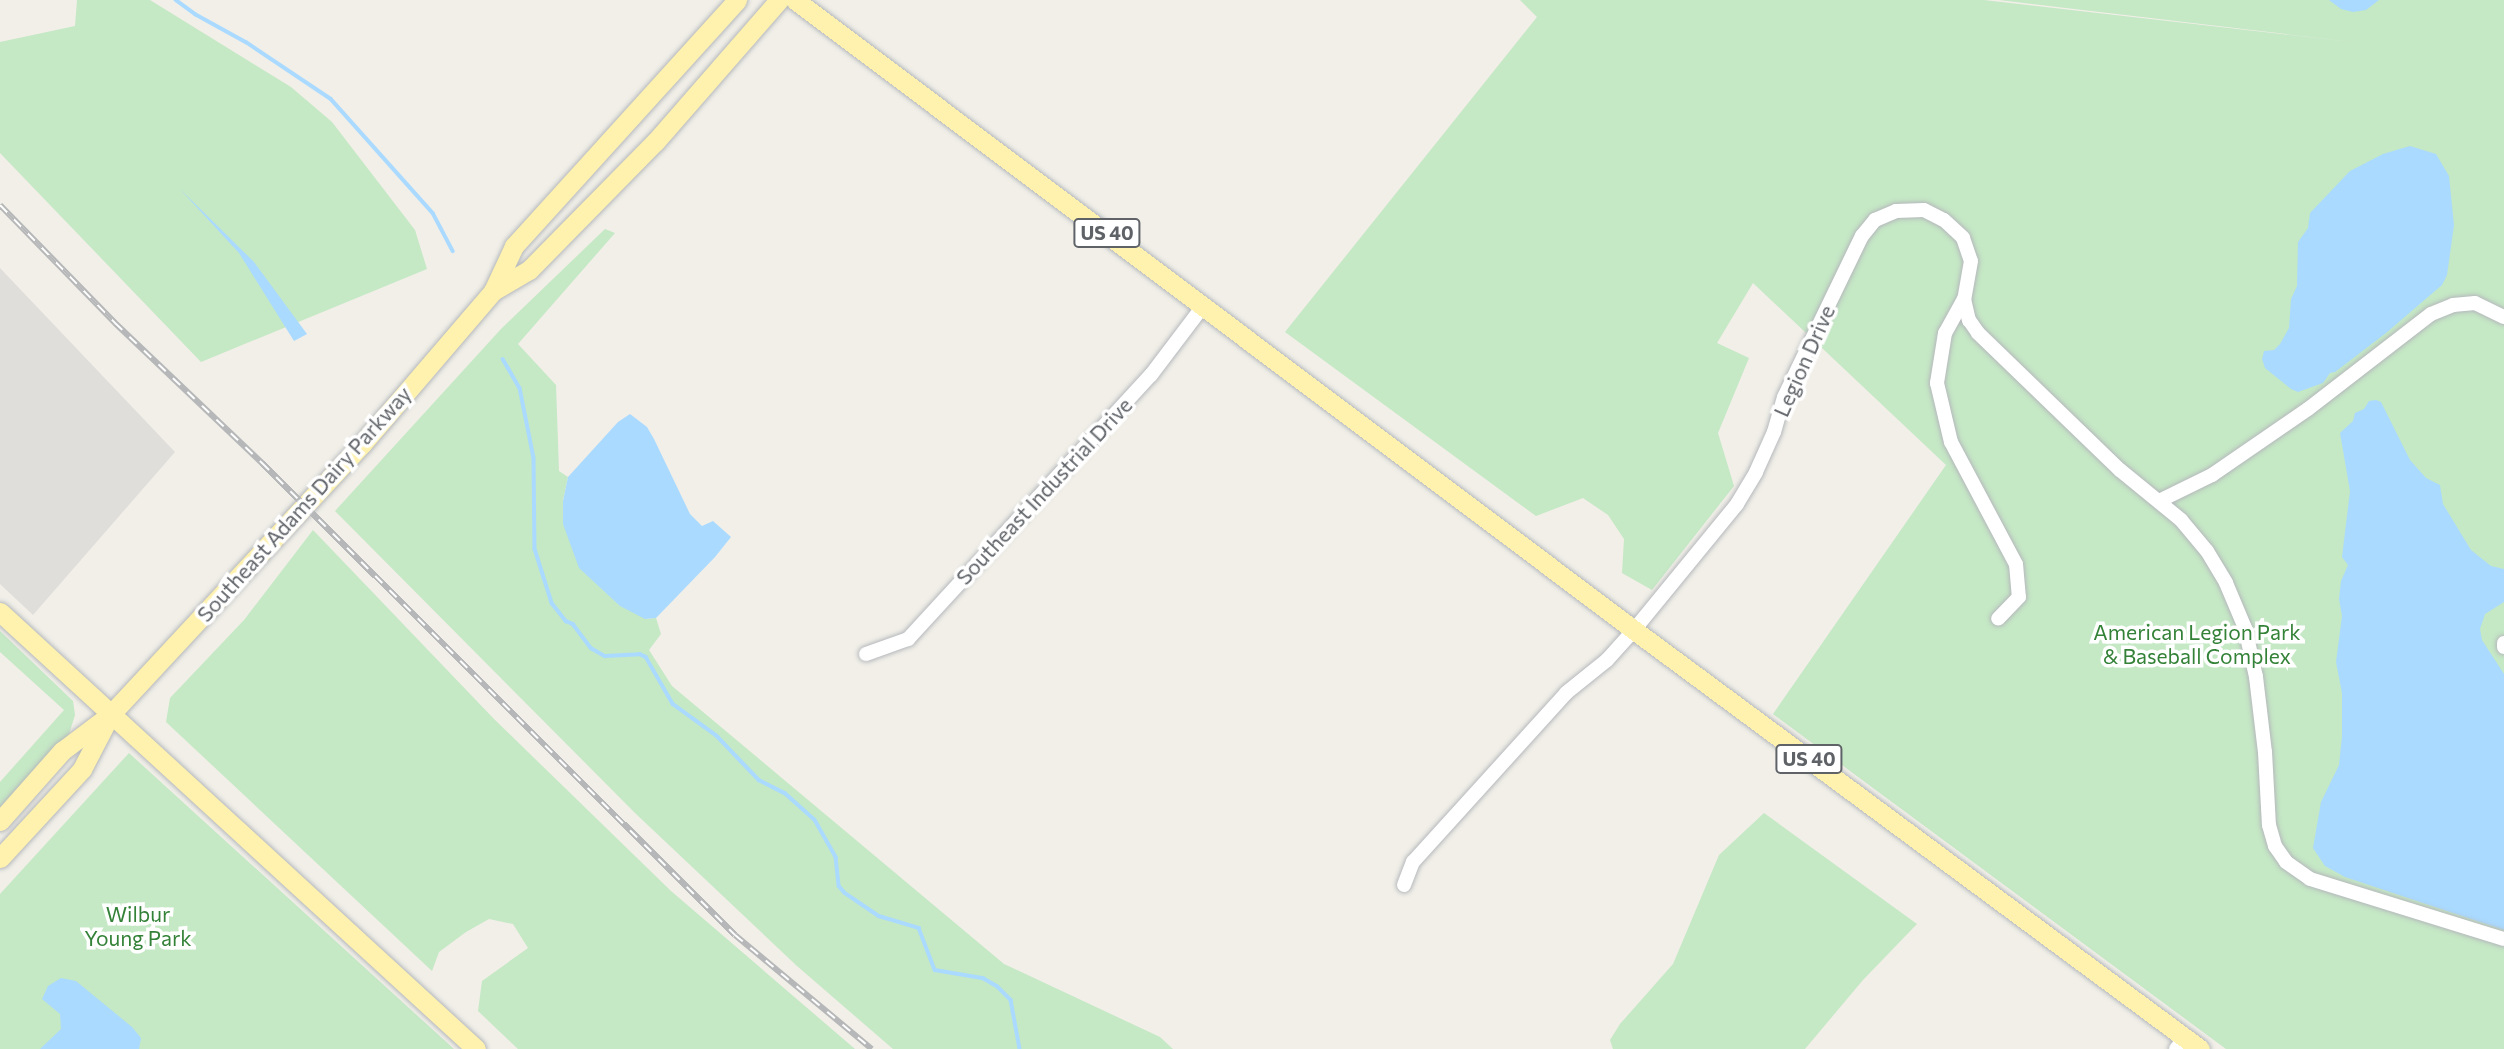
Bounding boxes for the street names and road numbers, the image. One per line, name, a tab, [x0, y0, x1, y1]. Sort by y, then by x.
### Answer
road number: US 40	[1072, 218, 1142, 248]
street label: Legion Drive	[1768, 301, 1840, 421]
street label: Southeast Adams Dairy Parkway	[192, 381, 416, 627]
street label: Southeast Industrial Drive	[951, 392, 1137, 590]
road number: US 40	[1774, 744, 1844, 774]

